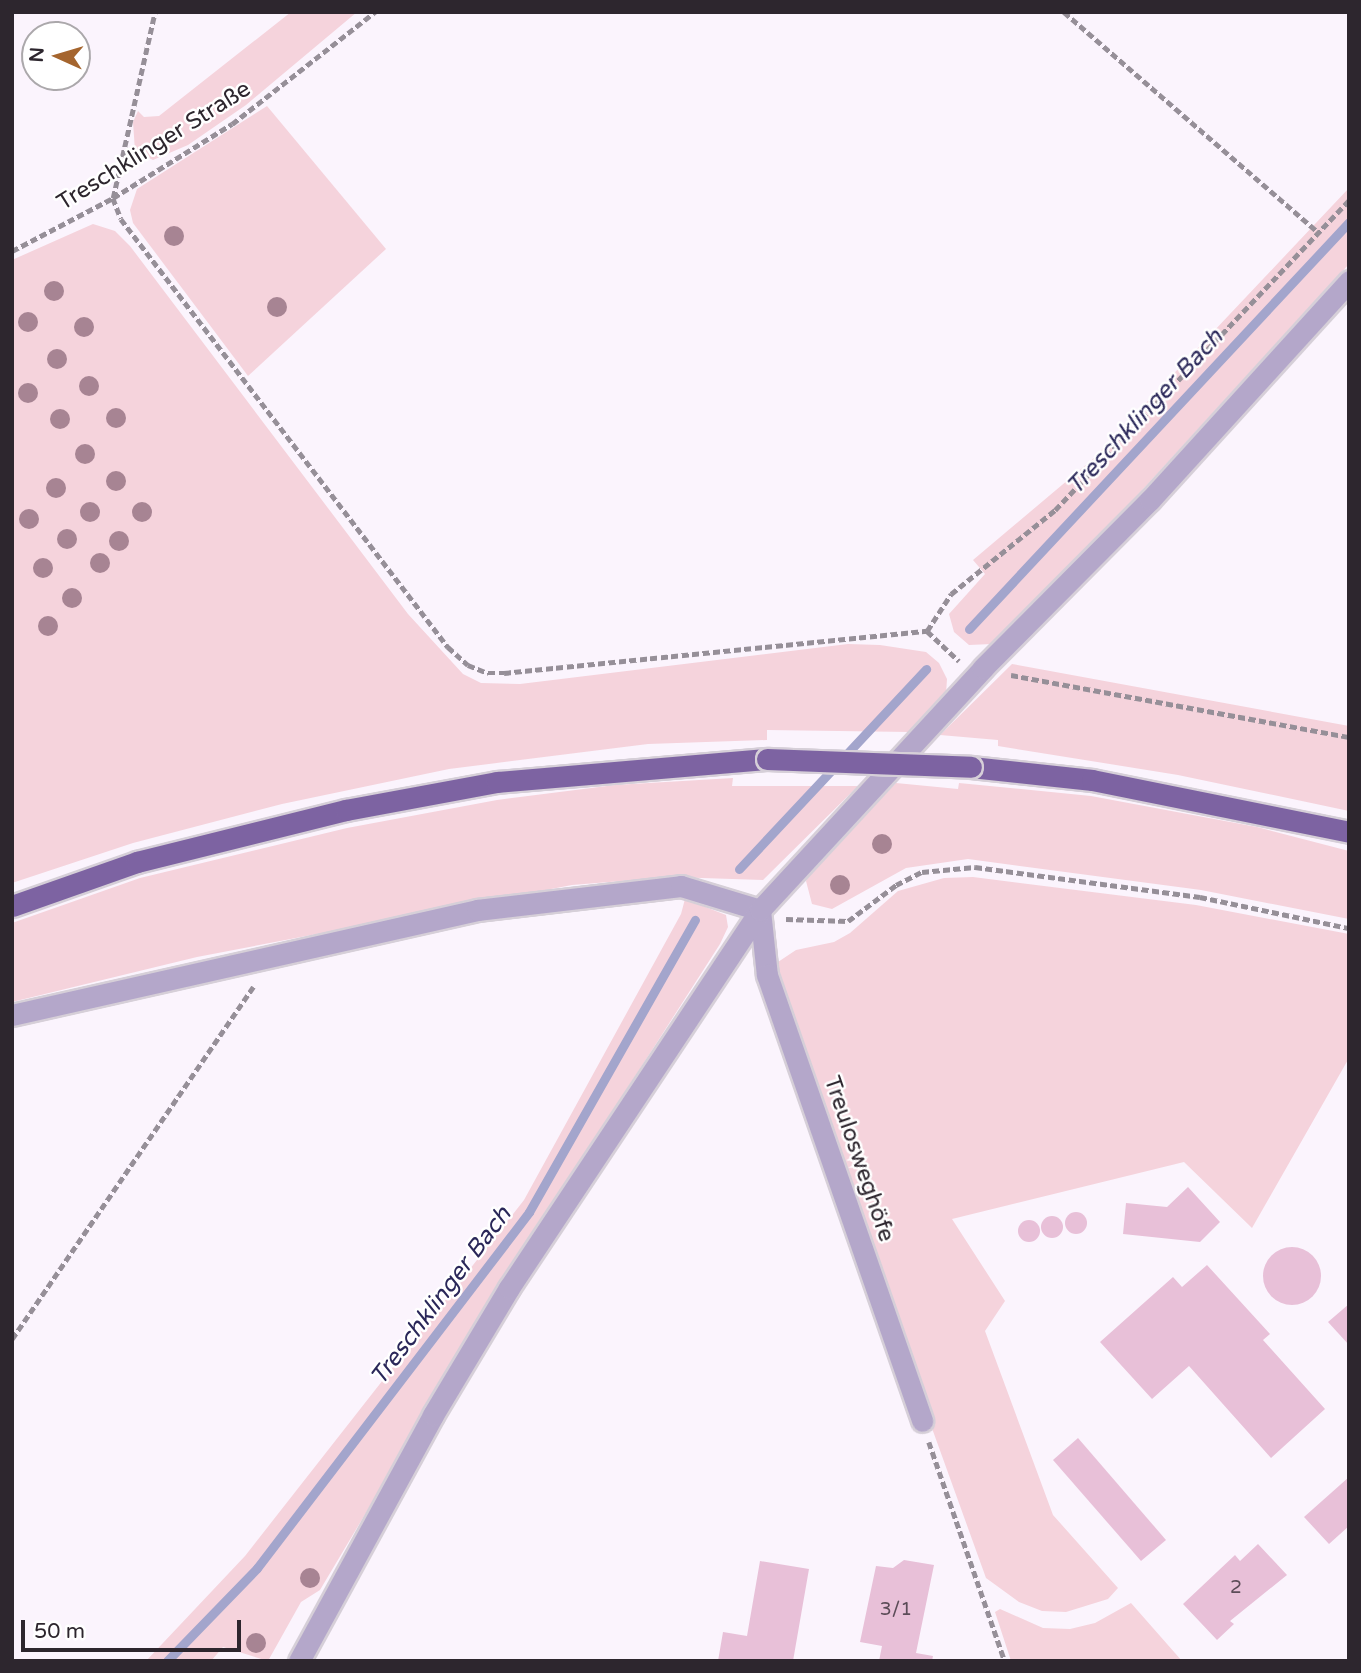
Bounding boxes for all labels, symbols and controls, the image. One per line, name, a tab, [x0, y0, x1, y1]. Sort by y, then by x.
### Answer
north arrow	[21, 21, 91, 91]
text: N	[26, 46, 49, 63]
street label: Treschklinger Straße	[52, 75, 256, 217]
water label: Treschklinger Bach	[1061, 323, 1229, 501]
street label: Treulosweghöfe	[818, 1073, 900, 1245]
water label: Treschklinger Bach	[365, 1201, 517, 1391]
house number: 2	[1230, 1577, 1242, 1599]
house number: 3/1	[880, 1599, 912, 1621]
scale bar	[24, 1606, 245, 1650]
text: 50 m	[34, 1619, 85, 1644]

